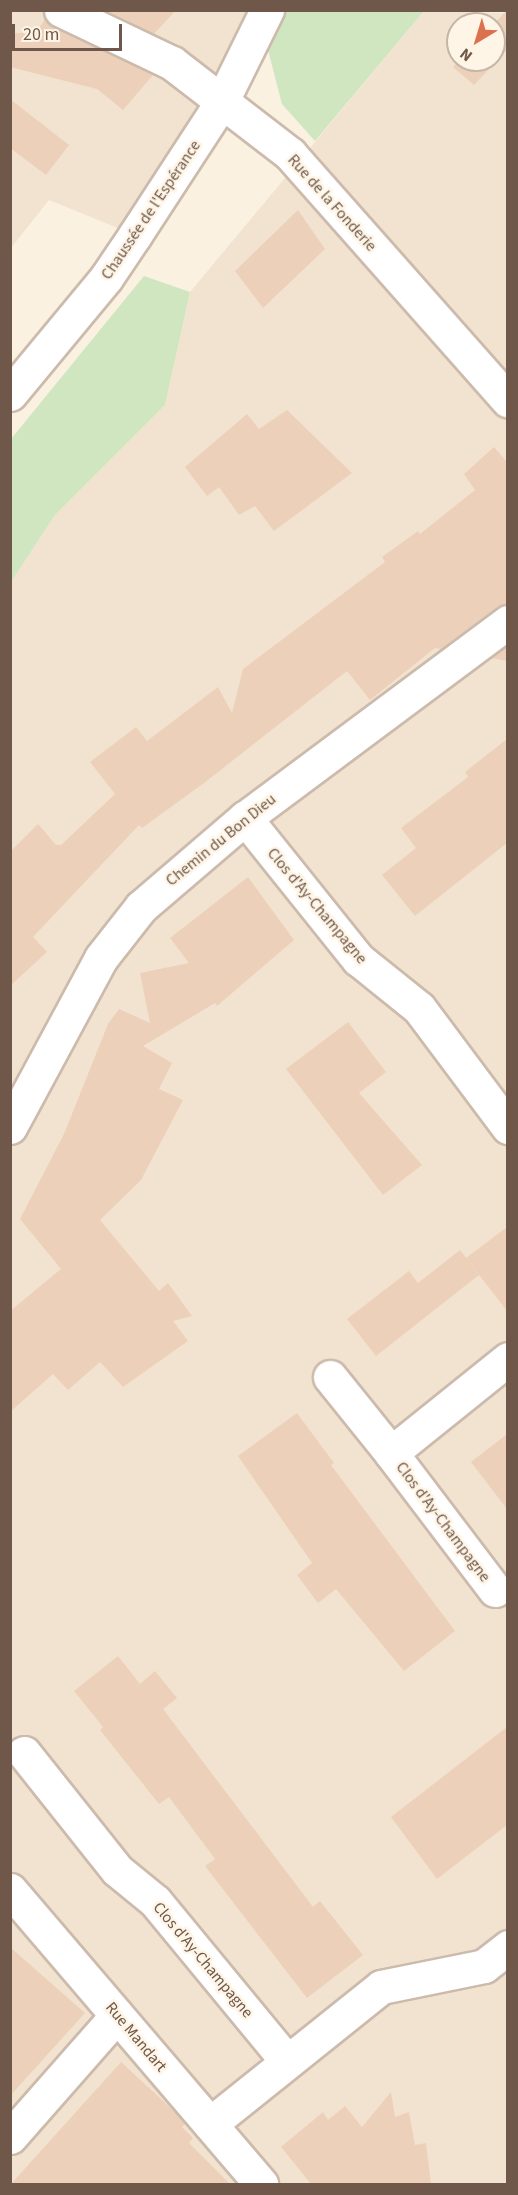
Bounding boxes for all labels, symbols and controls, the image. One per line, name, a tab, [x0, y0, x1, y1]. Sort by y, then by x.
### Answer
scale bar	[15, 12, 124, 50]
north arrow	[446, 12, 506, 72]
text: 20 m	[23, 22, 59, 47]
text: N	[455, 43, 477, 67]
street label: Chaussée de l'Espérance	[97, 137, 205, 283]
street label: Rue de la Fonderie	[283, 151, 381, 255]
street label: Chemin du Bon Dieu	[162, 790, 280, 890]
street label: Clos d'Ay-Champagne	[263, 844, 371, 968]
street label: Clos d'Ay-Champagne	[392, 1458, 494, 1586]
street label: Clos d'Ay-Champagne	[149, 1898, 257, 2022]
street label: Rue Mandart	[101, 1998, 171, 2076]

